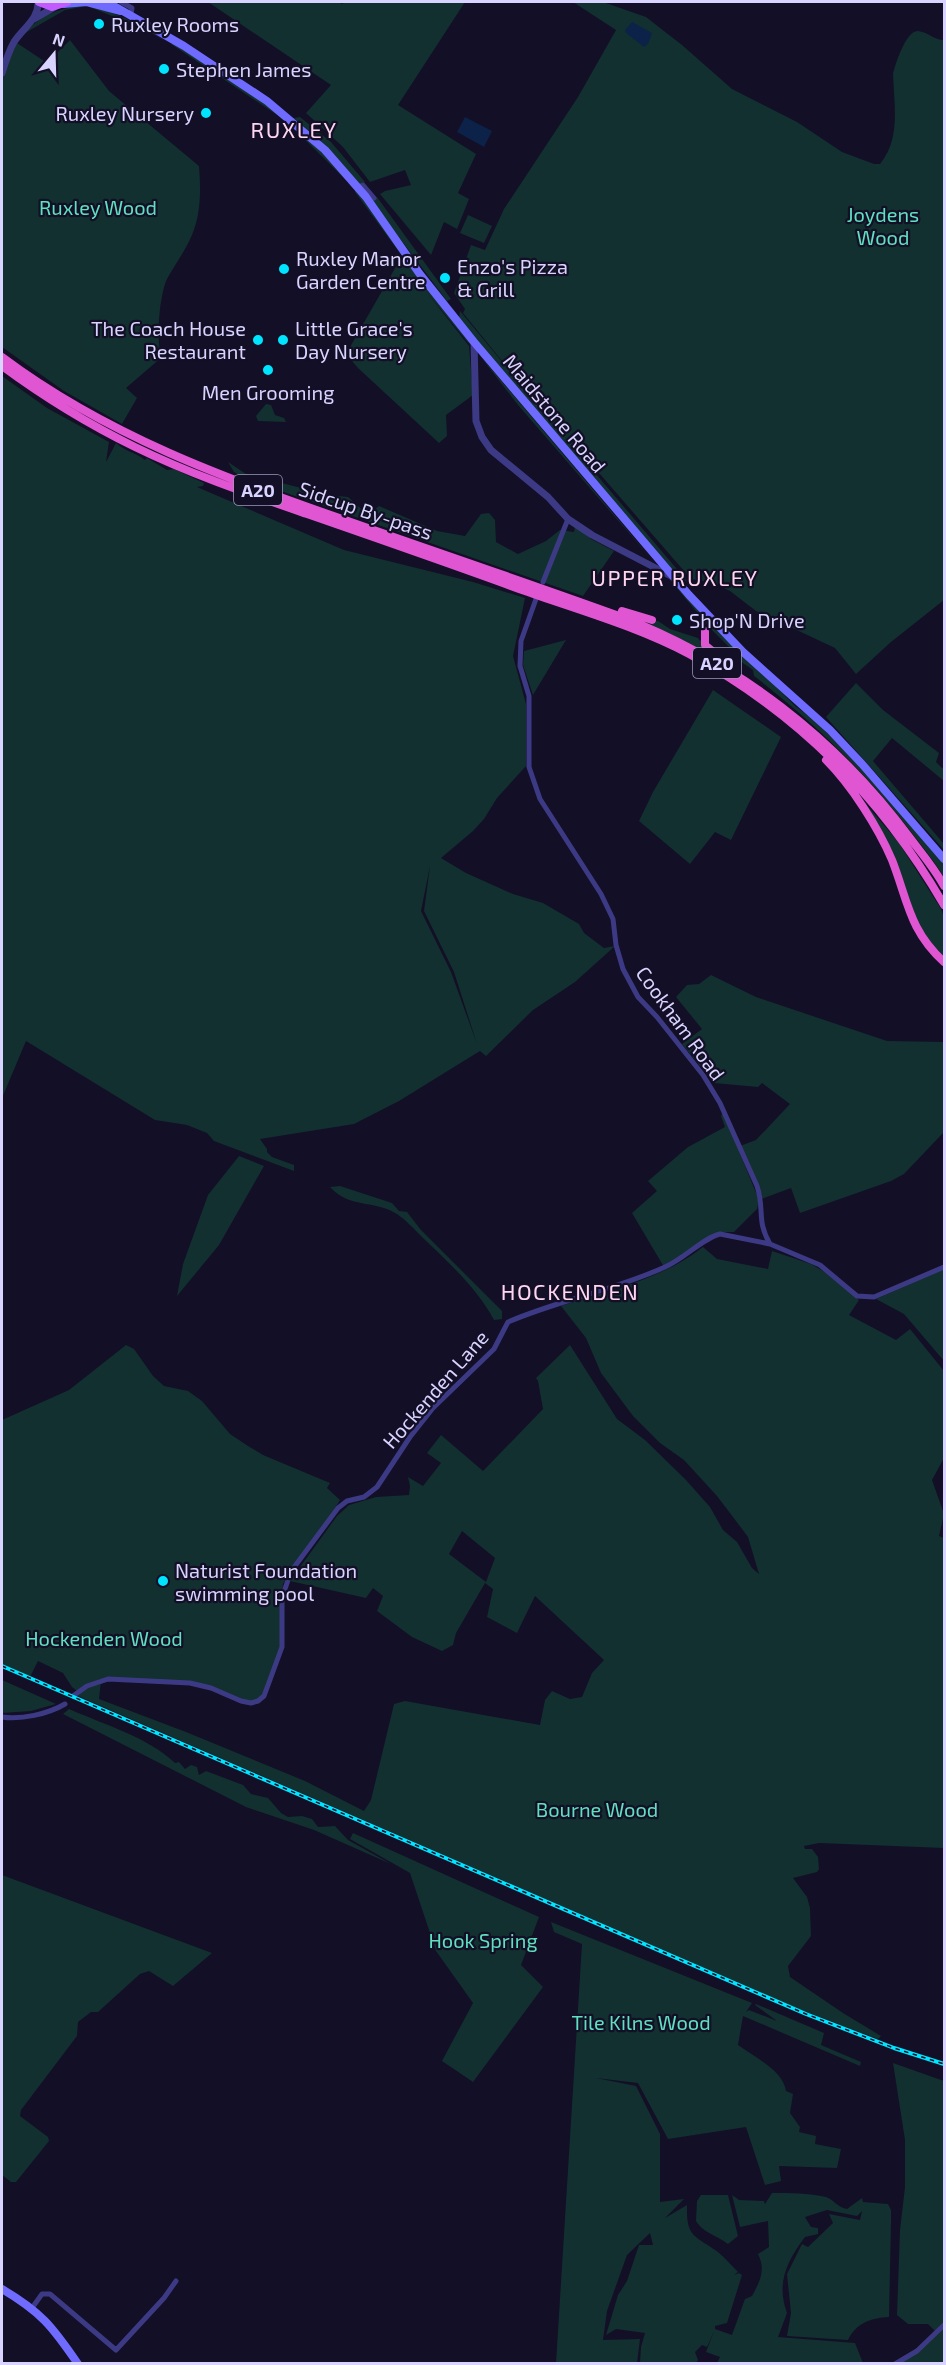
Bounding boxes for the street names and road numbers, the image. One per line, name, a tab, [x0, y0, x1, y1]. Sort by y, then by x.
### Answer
street label: Maidstone Road	[499, 349, 611, 477]
road number: A20	[234, 475, 282, 505]
street label: Sidcup By-pass	[296, 476, 436, 544]
road number: A20	[693, 648, 741, 678]
street label: Cookham Road	[632, 961, 730, 1085]
street label: Hockenden Lane	[377, 1325, 493, 1453]

